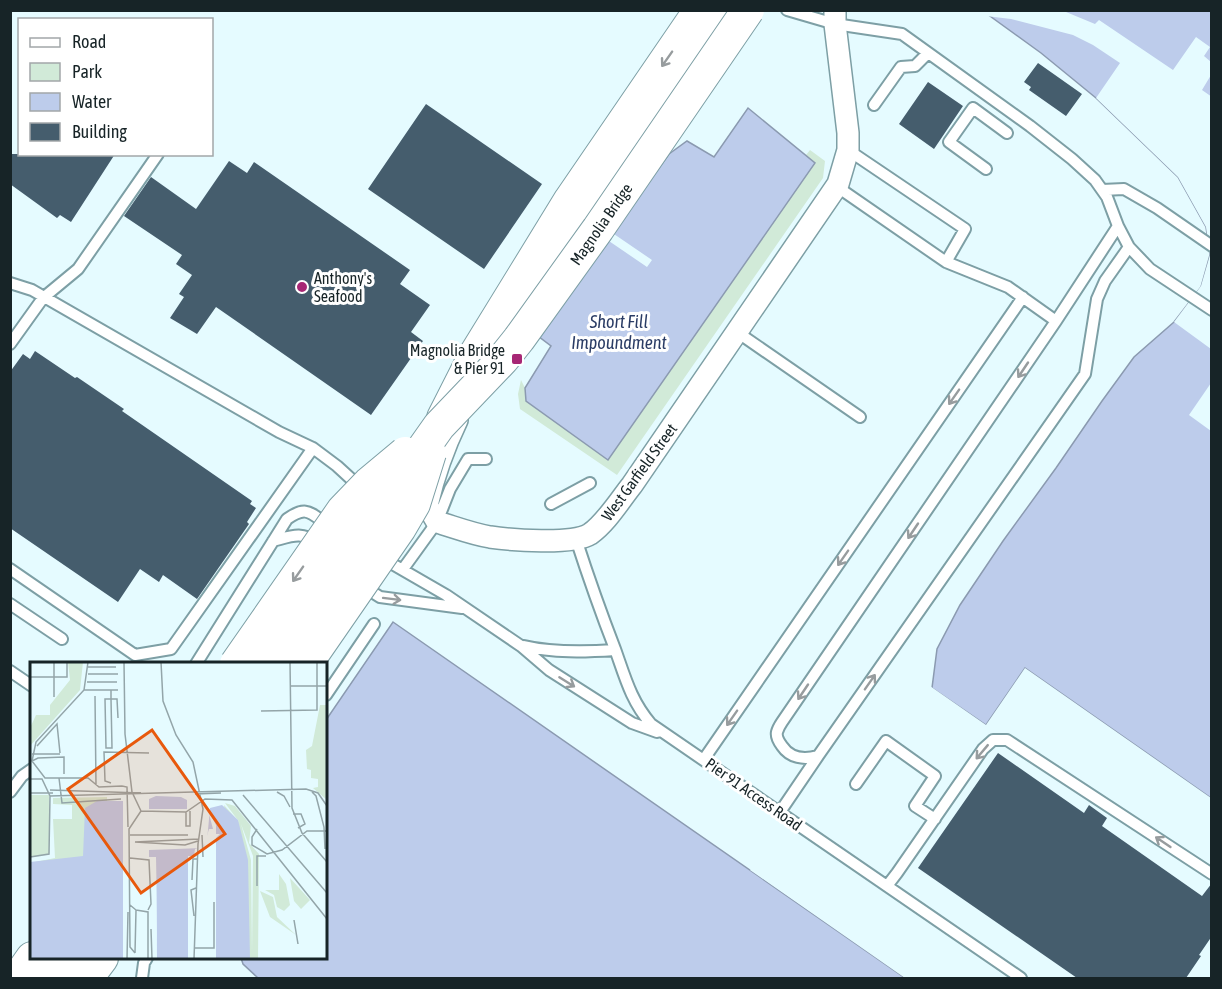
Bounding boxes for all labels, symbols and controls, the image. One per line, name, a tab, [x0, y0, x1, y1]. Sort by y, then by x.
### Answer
legend	[18, 18, 213, 156]
text: Road	[72, 31, 106, 52]
one-way arrow	[661, 50, 673, 66]
text: Park	[72, 61, 102, 82]
text: Water	[72, 91, 112, 112]
text: Building	[72, 121, 127, 142]
street label: Magnolia Bridge	[566, 180, 637, 269]
place label: Anthony's Seafood	[314, 269, 372, 305]
marker: Anthony's Seafood	[295, 280, 309, 294]
water label: Short Fill Impoundment	[571, 311, 668, 353]
place label: Magnolia Bridge & Pier 91	[410, 341, 505, 377]
marker: Magnolia Bridge & Pier 91	[510, 352, 524, 366]
one-way arrow	[1017, 361, 1029, 377]
one-way arrow	[948, 389, 960, 405]
street label: West Garfield Street	[598, 420, 680, 524]
one-way arrow	[907, 522, 919, 538]
one-way arrow	[837, 549, 849, 565]
one-way arrow	[292, 565, 304, 582]
one-way arrow	[382, 593, 402, 604]
inset map	[30, 662, 327, 959]
one-way arrow	[864, 674, 876, 690]
one-way arrow	[558, 675, 575, 688]
one-way arrow	[797, 683, 809, 699]
one-way arrow	[726, 710, 738, 726]
one-way arrow	[975, 744, 989, 759]
street label: Pier 91 Access Road	[702, 754, 806, 834]
one-way arrow	[1155, 835, 1172, 847]

